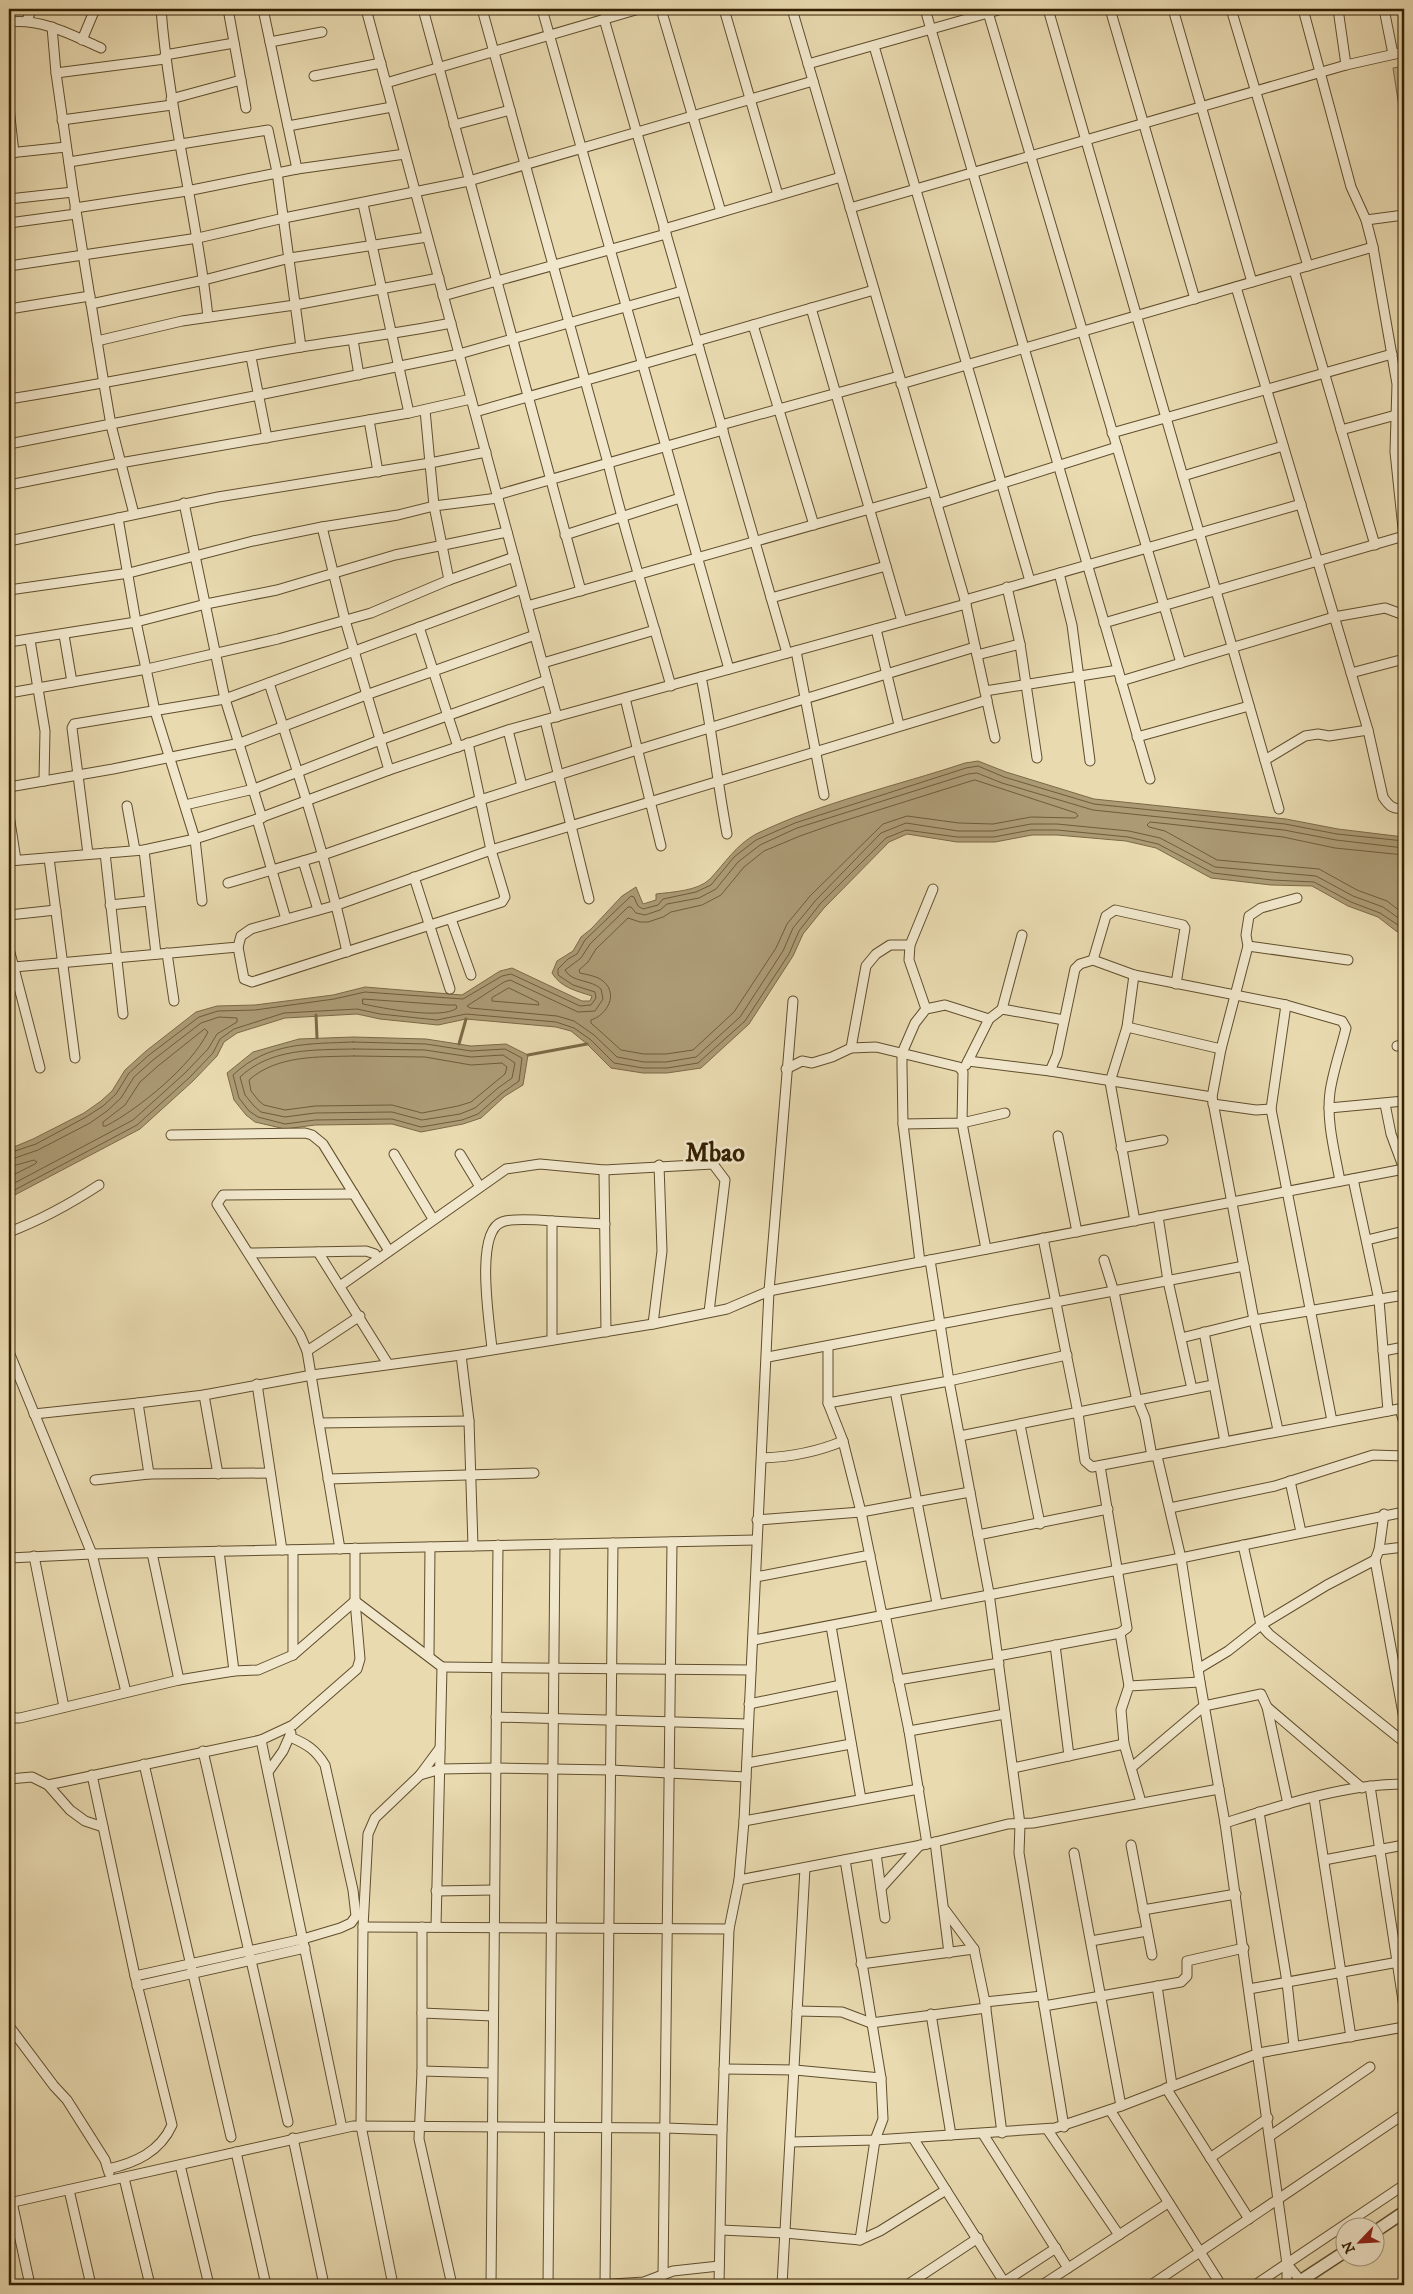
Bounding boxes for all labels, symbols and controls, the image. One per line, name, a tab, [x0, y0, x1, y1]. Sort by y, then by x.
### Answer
district label: Mbao	[685, 1137, 745, 1170]
north arrow	[1336, 2216, 1386, 2266]
text: N	[1338, 2238, 1360, 2256]

